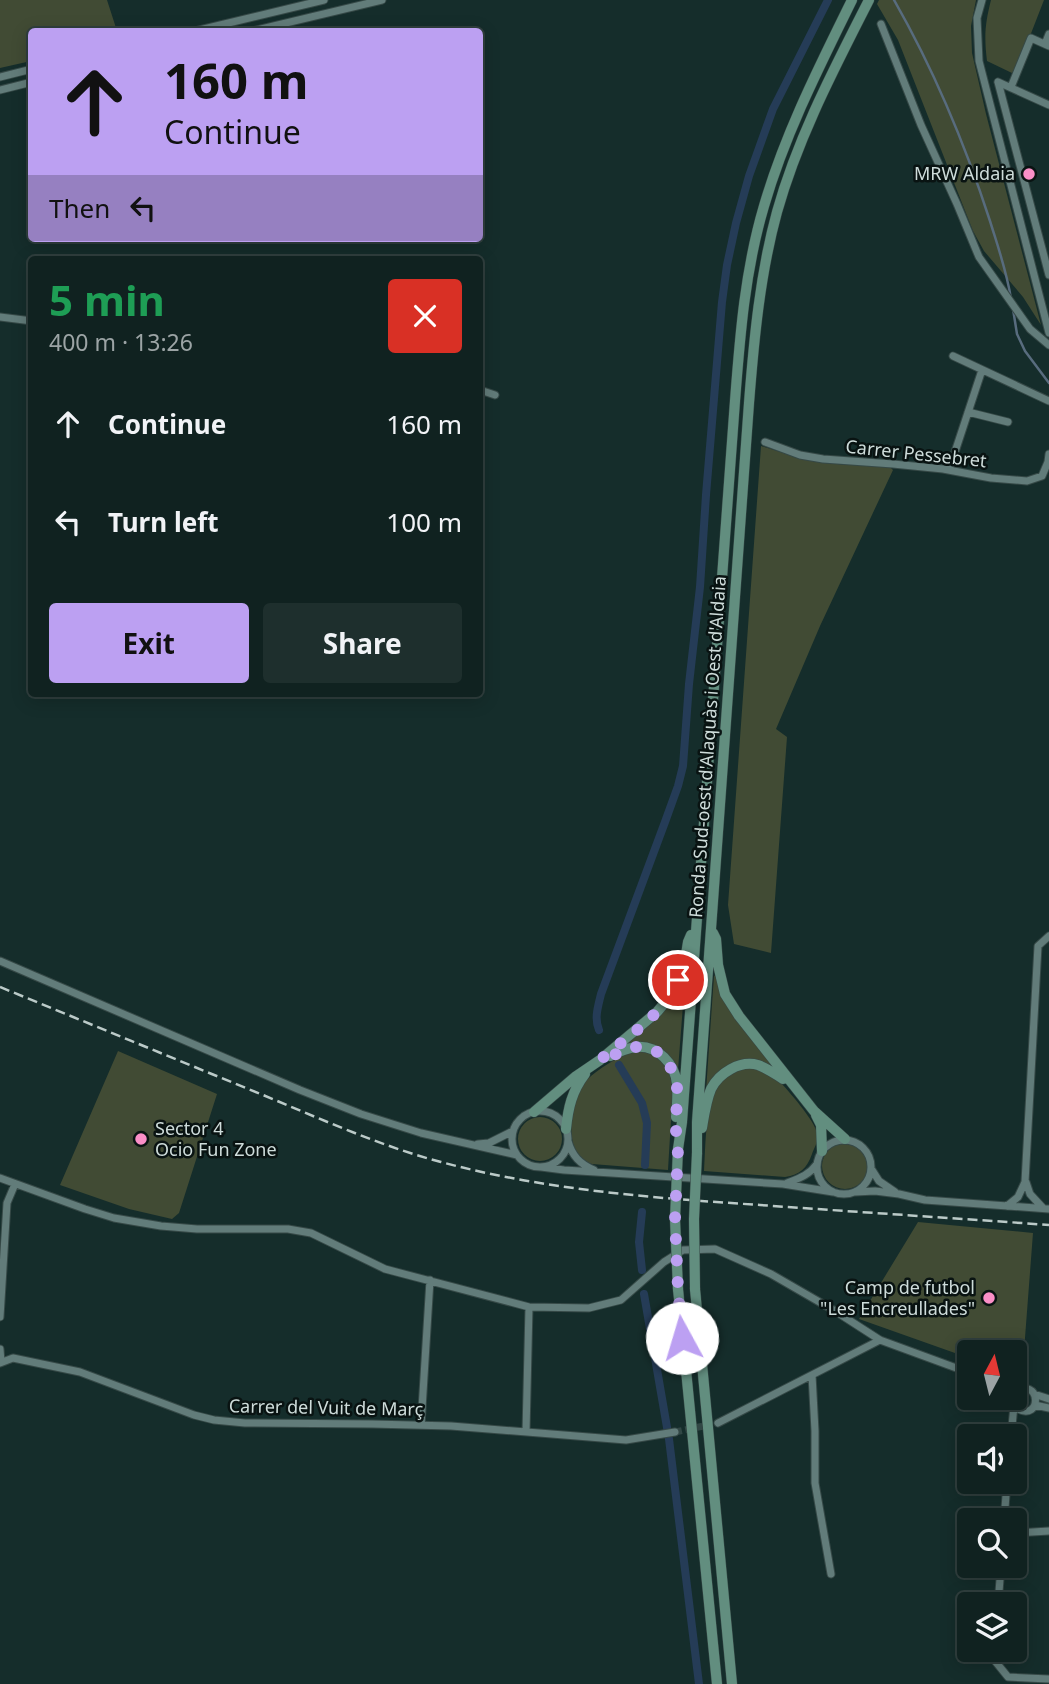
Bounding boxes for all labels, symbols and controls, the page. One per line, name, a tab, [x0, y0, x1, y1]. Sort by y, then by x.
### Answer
text: 160 m	[164, 47, 309, 113]
icon: ahead	[49, 56, 140, 147]
text: Continue	[164, 110, 301, 153]
place label: MRW Aldaia	[914, 161, 1015, 185]
marker: MRW Aldaia	[1021, 166, 1037, 182]
icon: left	[124, 189, 162, 227]
text: Then	[49, 190, 110, 226]
text: 5 min	[49, 271, 165, 328]
button: close	[388, 279, 462, 353]
text: 400 m · 13:26	[49, 326, 193, 358]
icon: ahead	[49, 405, 87, 443]
text: Continue	[108, 406, 226, 442]
text: 160 m	[386, 406, 462, 442]
street label: Carrer Pessebret	[844, 434, 988, 472]
icon: left	[49, 503, 87, 541]
text: Turn left	[108, 504, 219, 540]
text: 100 m	[386, 504, 462, 540]
street label: Ronda Sud-oest d'Alaquàs i Oest d'Aldaia	[683, 575, 731, 919]
button: Exit	[49, 603, 249, 683]
button: Share	[263, 603, 462, 683]
pin	[648, 950, 708, 1010]
icon: arrive	[659, 961, 697, 999]
place label: Sector 4 Ocio Fun Zone	[155, 1116, 277, 1161]
marker: Sector 4 Ocio Fun Zone	[133, 1131, 149, 1147]
place label: Camp de futbol "Les Encreullades"	[820, 1275, 975, 1320]
marker: Camp de futbol "Les Encreullades"	[981, 1290, 997, 1306]
position arrow	[645, 1301, 719, 1375]
north arrow	[957, 1340, 1027, 1410]
map controls	[957, 1340, 1027, 1662]
street label: Carrer del Vuit de Març	[229, 1393, 424, 1421]
button: sound	[957, 1424, 1027, 1494]
button: search	[957, 1508, 1027, 1578]
button: layers	[957, 1592, 1027, 1662]

